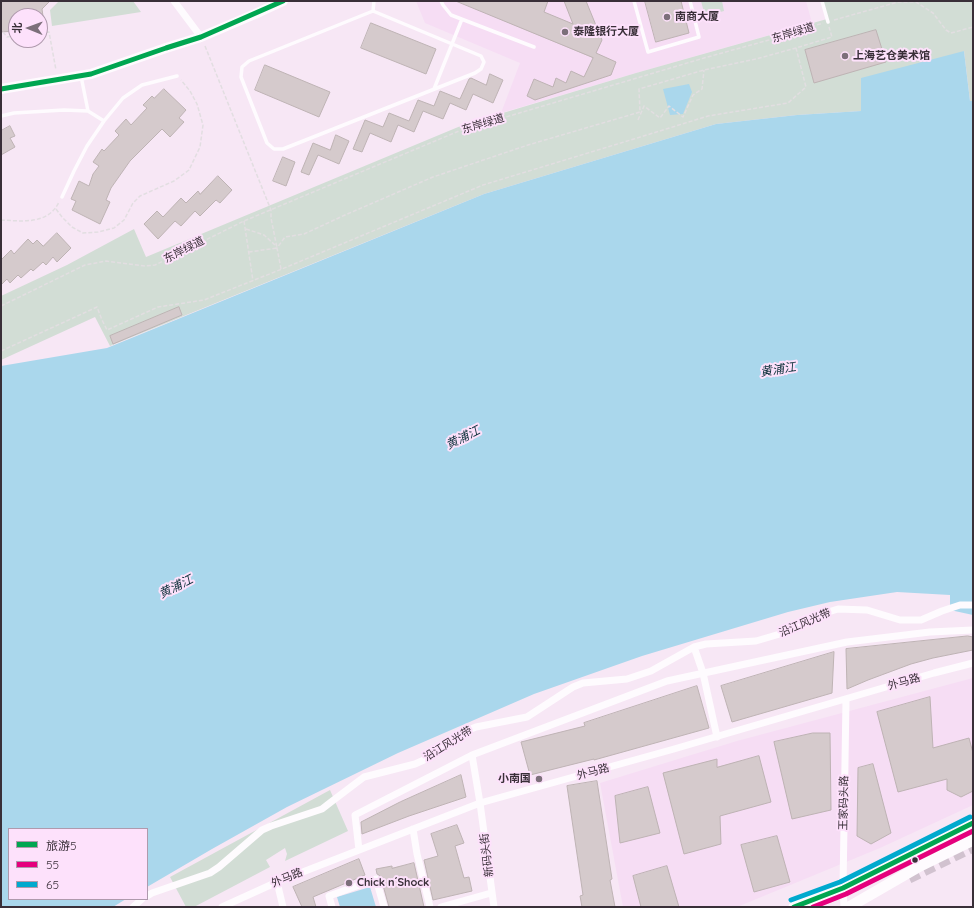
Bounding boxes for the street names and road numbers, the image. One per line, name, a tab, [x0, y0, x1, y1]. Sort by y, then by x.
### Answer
street label: 东岸绿道	[770, 20, 816, 46]
street label: 东岸绿道	[460, 111, 506, 137]
street label: 东岸绿道	[161, 234, 207, 266]
street label: 沿江风光带	[777, 606, 833, 640]
street label: 外马路	[886, 671, 922, 693]
street label: 沿江风光带	[421, 724, 475, 764]
street label: 外马路	[575, 761, 611, 783]
street label: 王家码头路	[837, 775, 851, 831]
street label: 新码头街	[478, 832, 496, 878]
street label: 外马路	[269, 866, 305, 890]

